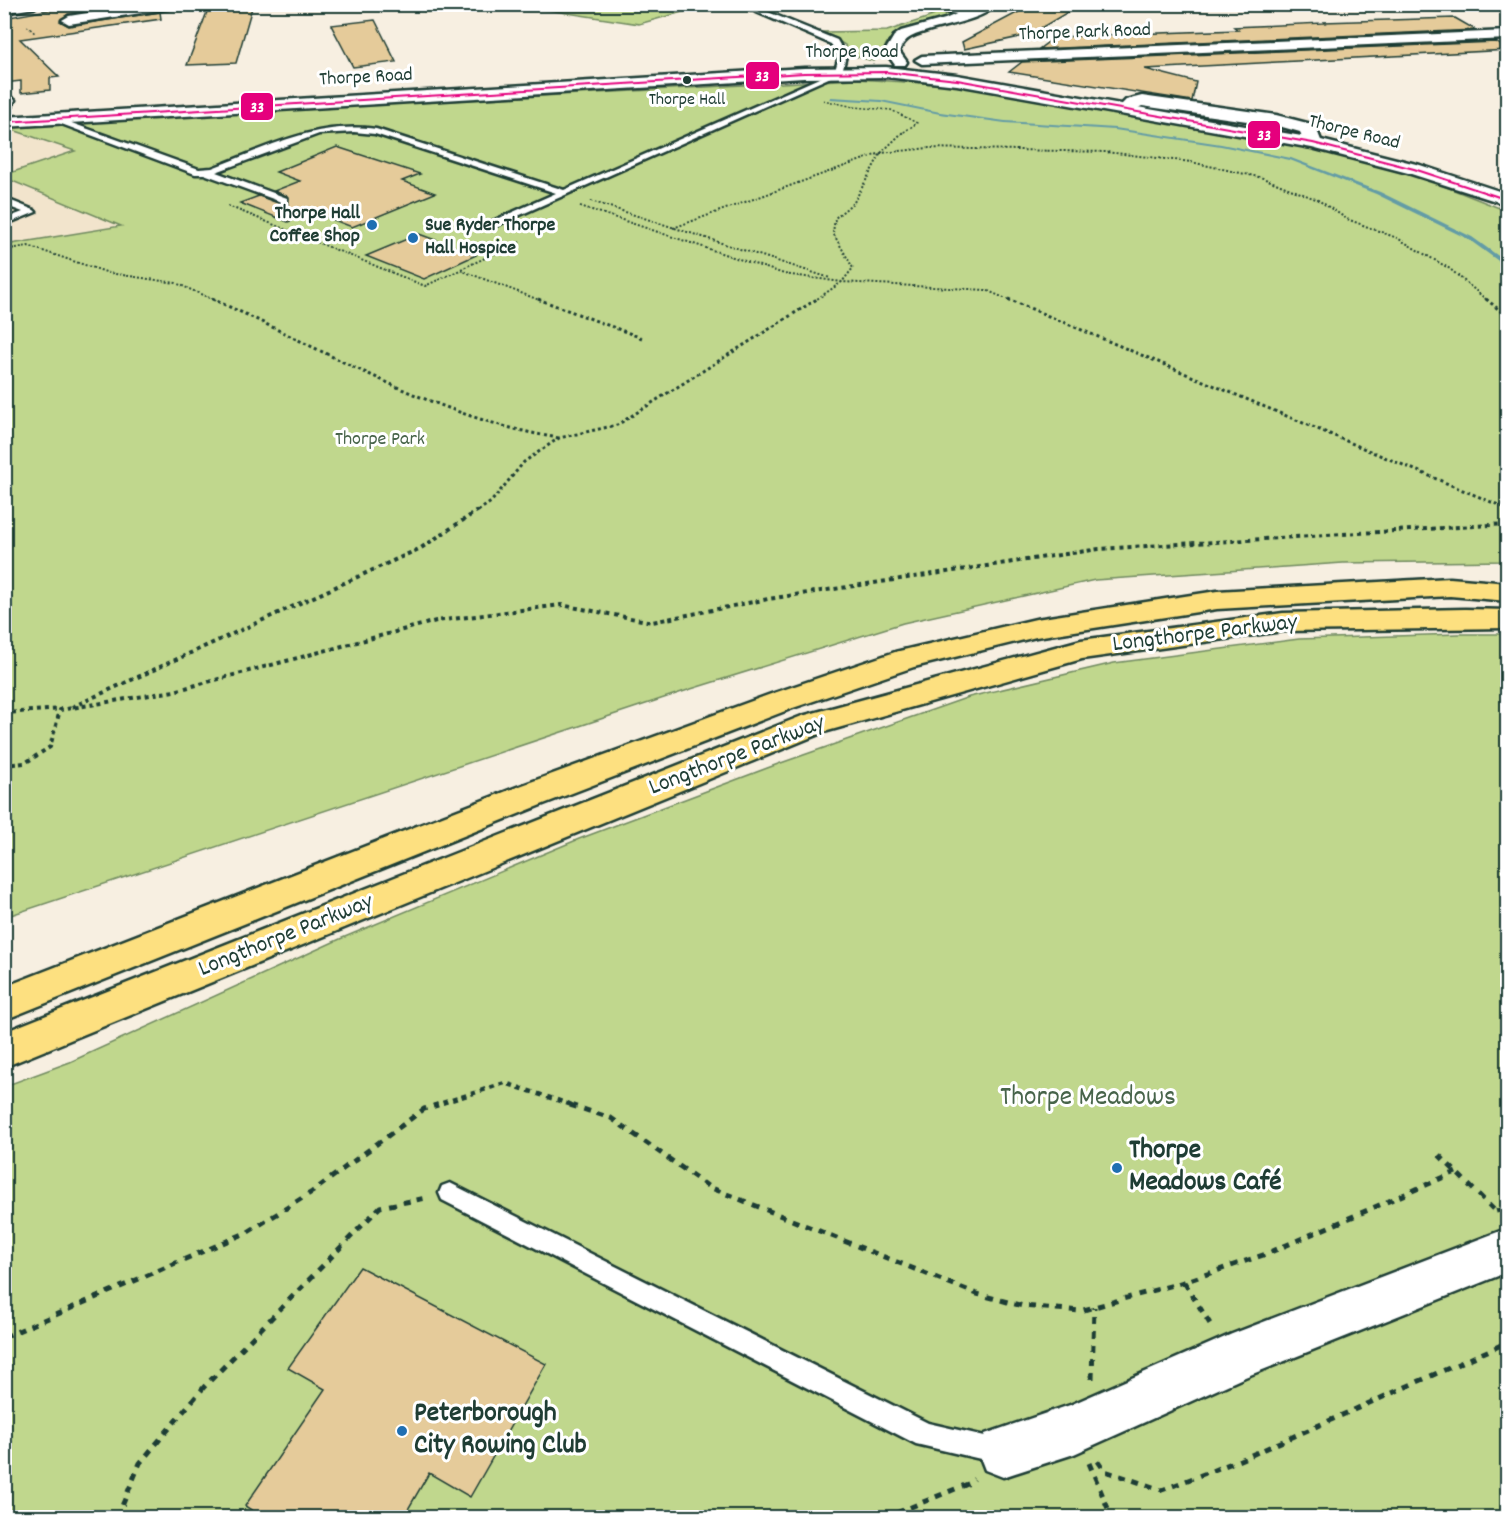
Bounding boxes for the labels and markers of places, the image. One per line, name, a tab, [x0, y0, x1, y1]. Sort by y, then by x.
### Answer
marker: Thorpe Hall	[681, 74, 693, 86]
place label: Thorpe Hall	[649, 88, 726, 113]
place label: Thorpe Hall Coffee Shop	[269, 200, 360, 251]
place label: Sue Ryder Thorpe Hall Hospice	[425, 212, 556, 263]
marker: Thorpe Hall Coffee Shop	[365, 218, 379, 232]
marker: Sue Ryder Thorpe Hall Hospice	[406, 231, 420, 245]
place label: Thorpe Meadows Café	[1129, 1132, 1282, 1204]
marker: Thorpe Meadows Café	[1110, 1161, 1124, 1175]
place label: Peterborough City Rowing Club	[414, 1395, 587, 1467]
marker: Peterborough City Rowing Club	[395, 1424, 409, 1438]

